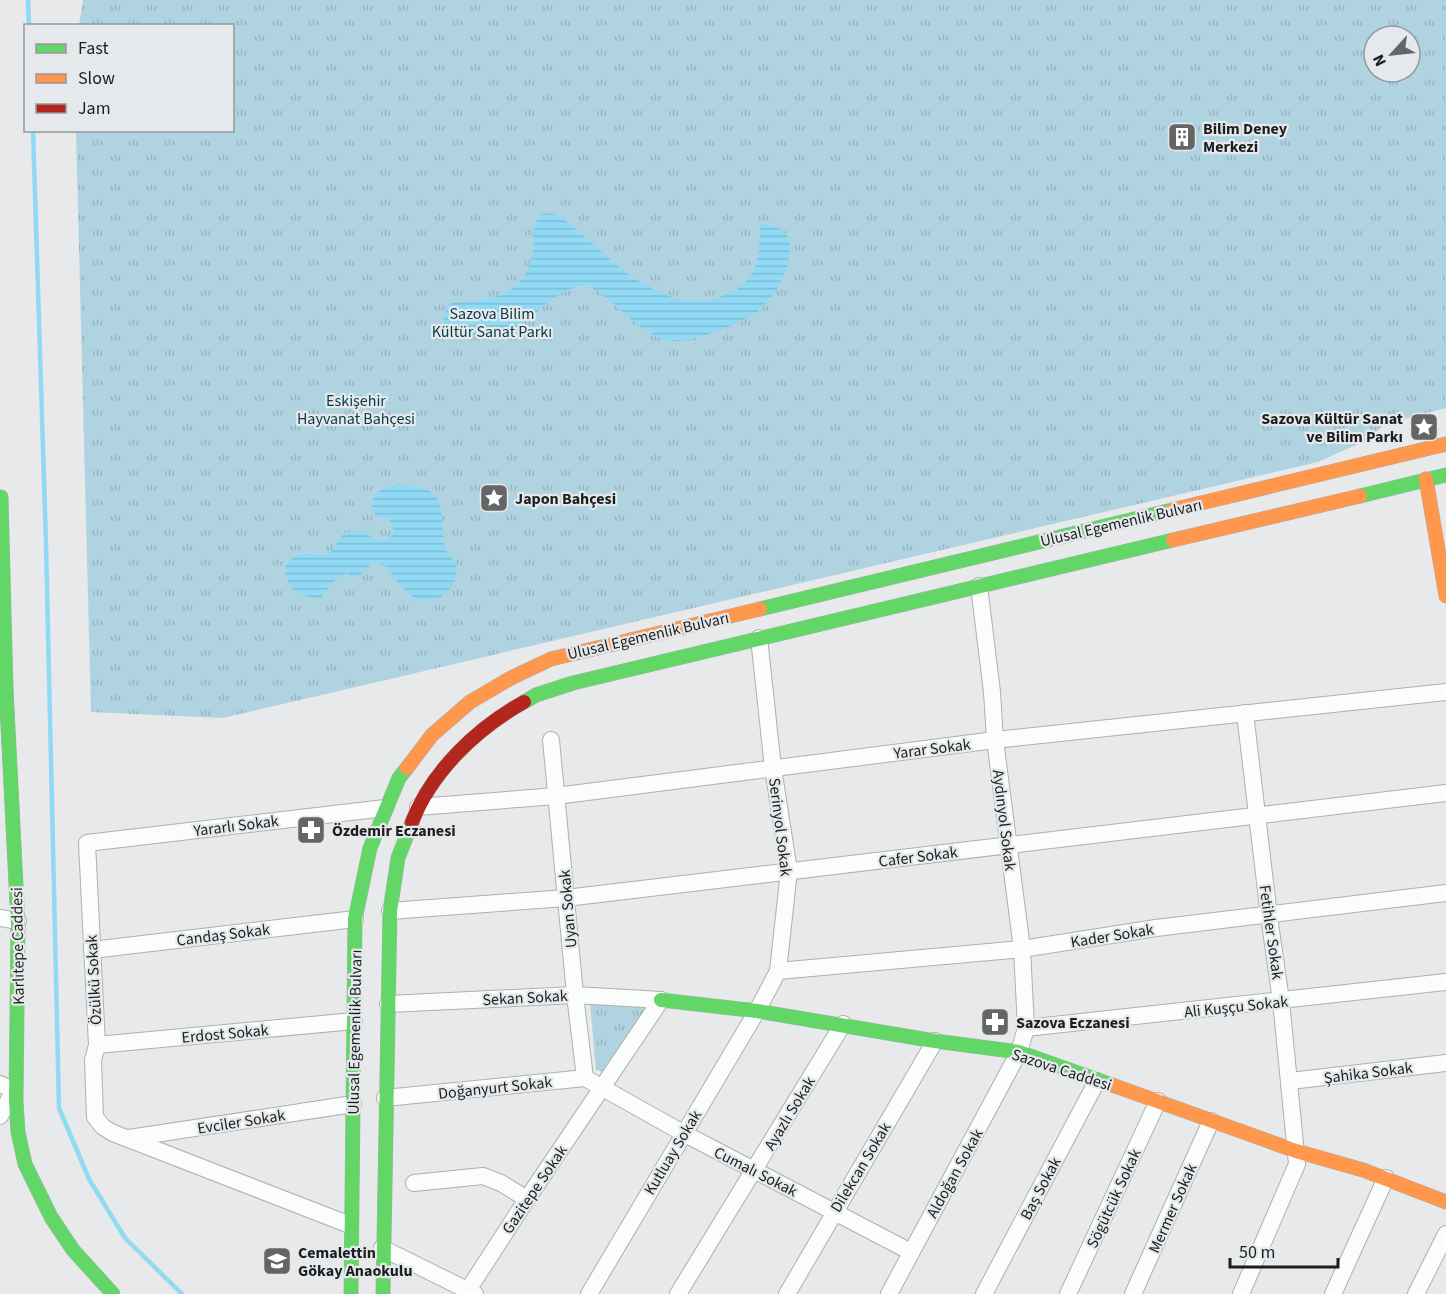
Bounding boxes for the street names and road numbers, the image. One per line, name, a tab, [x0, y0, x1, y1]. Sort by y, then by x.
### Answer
street label: Ulusal Egemenlik Bulvarı	[1038, 494, 1204, 552]
street label: Ulusal Egemenlik Bulvarı	[565, 607, 731, 665]
street label: Yarar Sokak	[891, 733, 972, 765]
street label: Aydınyol Sokak	[987, 768, 1021, 872]
street label: Serinyol Sokak	[763, 777, 797, 878]
street label: Yararlı Sokak	[191, 810, 280, 842]
street label: Cafer Sokak	[877, 841, 959, 873]
street label: Uyan Sokak	[554, 869, 582, 949]
street label: Fetihler Sokak	[1253, 883, 1289, 981]
street label: Karlıtepe Caddesi	[6, 887, 30, 1005]
street label: Candaş Sokak	[175, 918, 271, 952]
street label: Kader Sokak	[1069, 919, 1155, 953]
street label: Özülkü Sokak	[81, 934, 107, 1026]
street label: Ulusal Egemenlik Bulvarı	[343, 949, 367, 1115]
street label: Sekan Sokak	[482, 985, 568, 1011]
street label: Ali Kuşçu Sokak	[1183, 991, 1289, 1023]
street label: Erdost Sokak	[181, 1019, 270, 1049]
street label: Sazova Caddesi	[1009, 1043, 1114, 1096]
street label: Şahika Sokak	[1322, 1057, 1414, 1089]
street label: Doğanyurt Sokak	[437, 1071, 553, 1105]
street label: Ayazlı Sokak	[759, 1072, 821, 1155]
street label: Evciler Sokak	[196, 1104, 287, 1140]
street label: Kutluay Sokak	[639, 1106, 707, 1199]
street label: Dilekcan Sokak	[825, 1118, 896, 1217]
street label: Aldoğan Sokak	[921, 1125, 989, 1222]
street label: Gazitepe Sokak	[497, 1141, 573, 1238]
street label: Cumalı Sokak	[710, 1141, 801, 1202]
street label: Sögütcük Sokak	[1081, 1145, 1147, 1252]
street label: Baş Sokak	[1015, 1153, 1067, 1224]
street label: Mermer Sokak	[1143, 1160, 1203, 1257]

